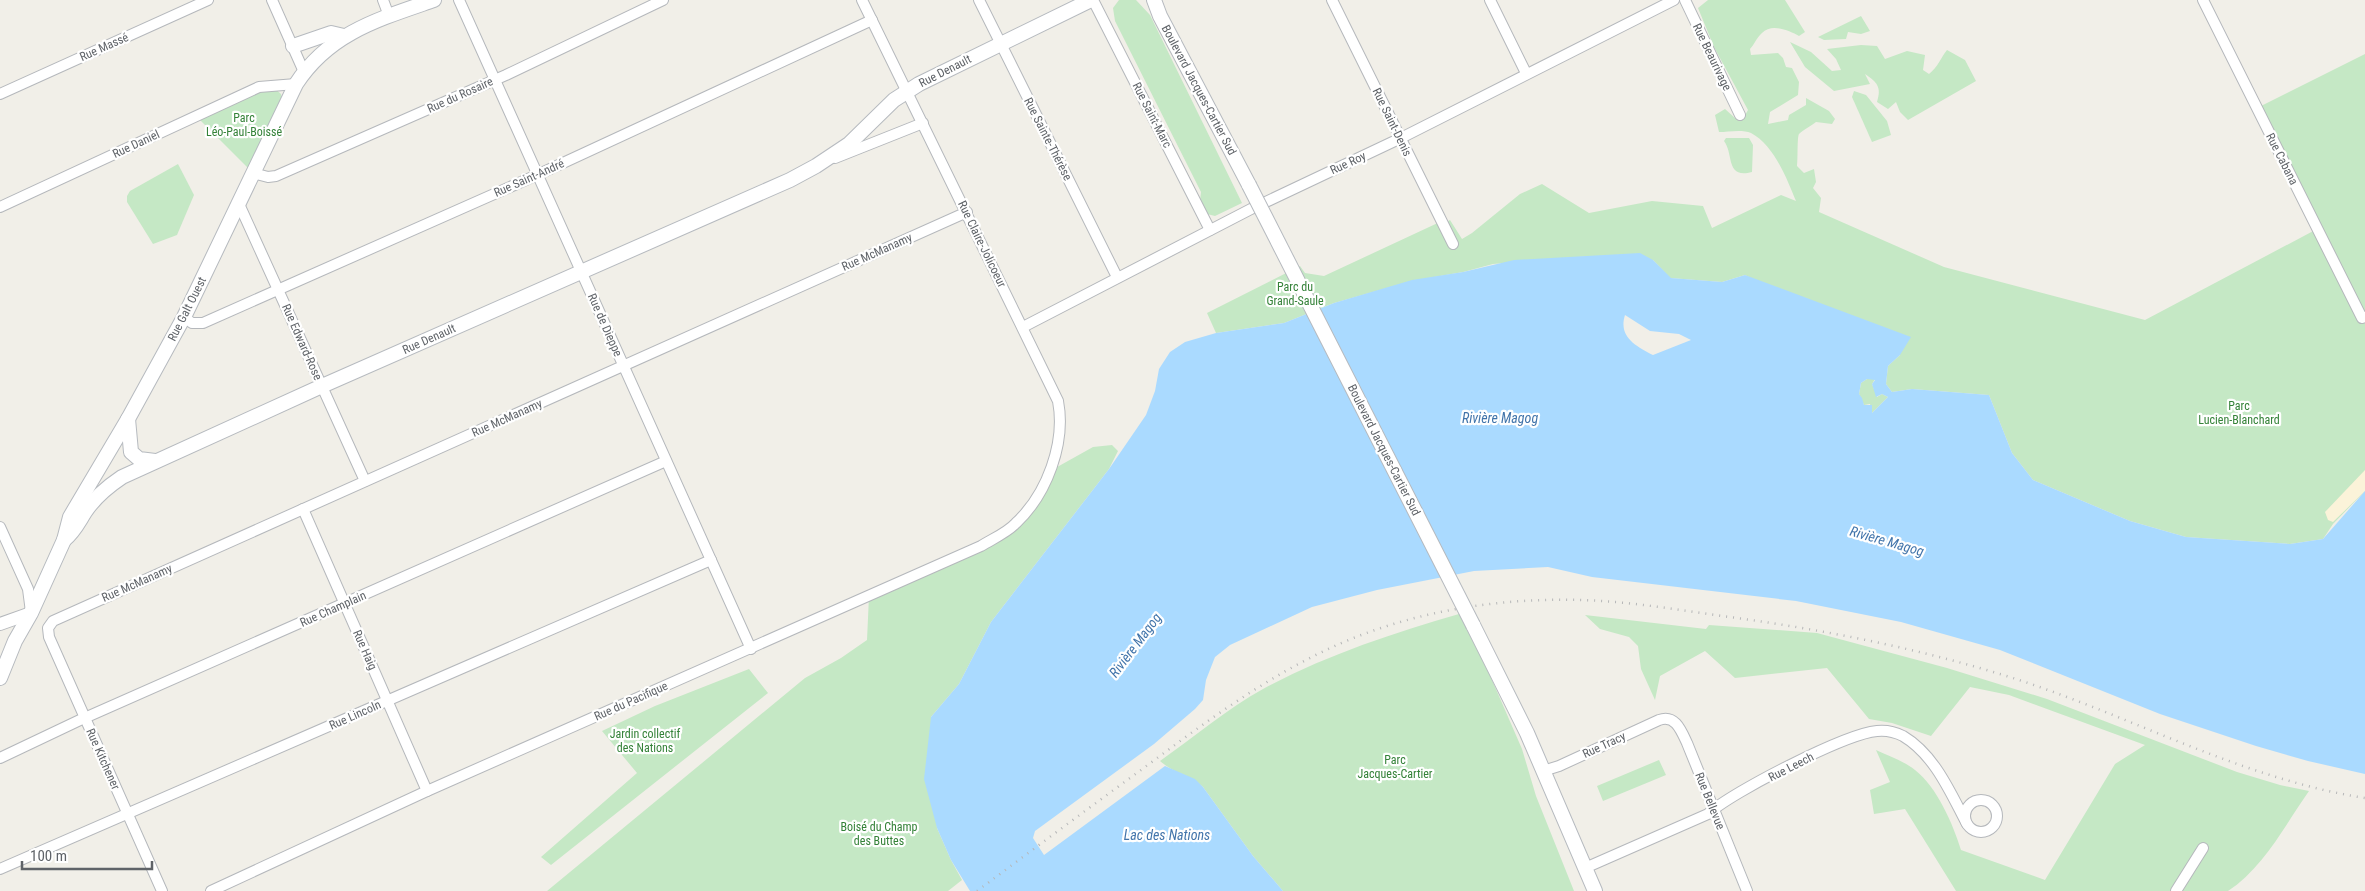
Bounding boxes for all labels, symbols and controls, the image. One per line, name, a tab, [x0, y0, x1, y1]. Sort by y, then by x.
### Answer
street label: Rue Beaurivage	[1690, 21, 1734, 93]
street label: Boulevard Jacques-Cartier Sud	[1159, 22, 1239, 158]
street label: Rue Massé	[77, 30, 131, 64]
street label: Rue Denault	[917, 52, 974, 90]
street label: Rue du Rosaire	[425, 74, 495, 116]
street label: Rue Saint-Marc	[1130, 80, 1175, 150]
street label: Rue Saint-Denis	[1369, 86, 1415, 158]
street label: Rue Sainte-Thérèse	[1021, 95, 1075, 183]
park label: Parc Léo-Paul-Boissé	[206, 111, 282, 139]
street label: Rue Daniel	[110, 127, 162, 161]
street label: Rue Cabana	[2263, 131, 2301, 187]
street label: Rue Roy	[1328, 149, 1368, 177]
street label: Rue Saint-André	[492, 156, 567, 200]
street label: Rue Claire-Jolicoeur	[955, 198, 1009, 290]
street label: Rue McManamy	[840, 230, 914, 274]
street label: Rue Galt Ouest	[165, 274, 209, 343]
park label: Parc du Grand-Saule	[1266, 280, 1324, 308]
street label: Rue de Dieppe	[585, 291, 625, 359]
street label: Rue Edward-Rose	[279, 302, 325, 383]
street label: Rue Denault	[400, 321, 458, 357]
street label: Boulevard Jacques-Cartier Sud	[1345, 382, 1423, 518]
street label: Rue McManamy	[470, 396, 544, 440]
park label: Parc Lucien-Blanchard	[2198, 399, 2280, 427]
water label: Rivière Magog	[1462, 410, 1538, 426]
water label: Rivière Magog	[1848, 523, 1926, 559]
street label: Rue McManamy	[100, 561, 174, 605]
street label: Rue Champlain	[298, 588, 368, 630]
water label: Rivière Magog	[1106, 610, 1164, 680]
street label: Rue Haig	[350, 628, 380, 672]
street label: Rue du Pacifique	[592, 678, 670, 723]
street label: Rue Lincoln	[327, 697, 383, 733]
street label: Rue Kitchener	[83, 726, 123, 792]
park label: Jardin collectif des Nations	[610, 727, 681, 755]
street label: Rue Tracy	[1580, 729, 1628, 761]
street label: Rue Leech	[1766, 750, 1816, 784]
park label: Parc Jacques-Cartier	[1357, 753, 1433, 781]
street label: Rue Bellevue	[1692, 770, 1728, 832]
park label: Boisé du Champ des Buttes	[841, 820, 918, 848]
water label: Lac des Nations	[1124, 827, 1210, 843]
scale bar	[22, 838, 152, 870]
text: 100 m	[30, 847, 67, 865]

